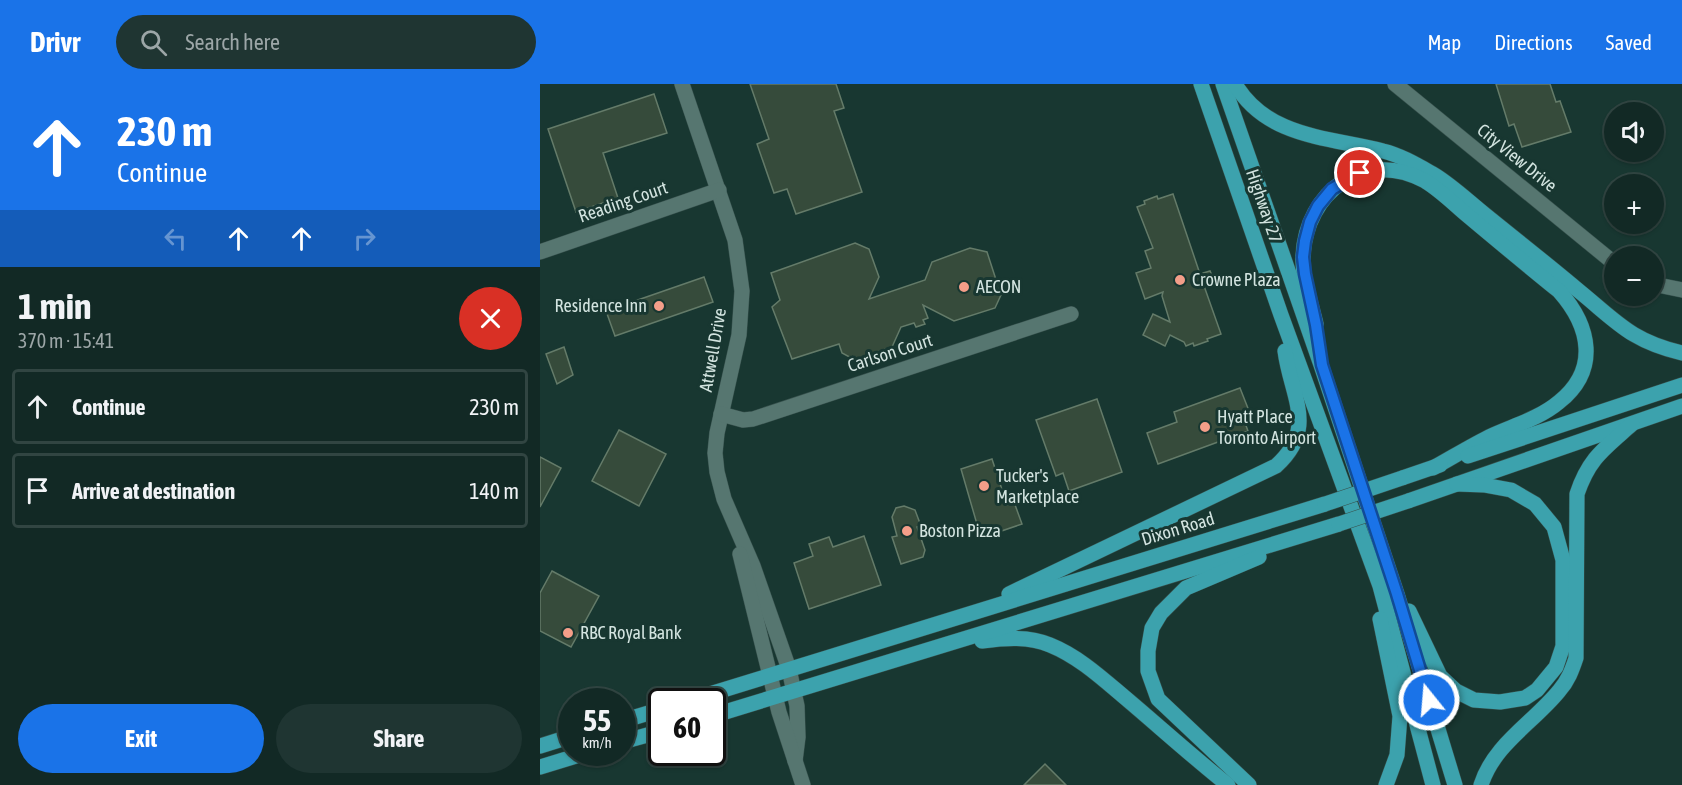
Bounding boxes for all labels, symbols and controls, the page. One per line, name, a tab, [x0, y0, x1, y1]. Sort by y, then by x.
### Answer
search box	[116, 15, 536, 69]
text: Drivr	[30, 26, 80, 58]
icon: search	[137, 26, 170, 59]
text: Search here	[185, 29, 280, 55]
text: Map	[1427, 30, 1461, 54]
text: Directions	[1494, 30, 1573, 54]
text: Saved	[1606, 30, 1652, 54]
map controls	[1604, 102, 1664, 306]
button: sound	[1604, 102, 1664, 162]
text: 230 m	[117, 107, 212, 155]
icon: ahead	[18, 108, 96, 186]
street label: City View Drive	[1473, 119, 1561, 196]
pin	[1334, 147, 1385, 198]
icon: arrive	[1343, 156, 1376, 189]
text: Continue	[117, 157, 207, 188]
street label: Highway 27	[1242, 166, 1287, 246]
button: +	[1604, 174, 1664, 234]
street label: Reading Court	[576, 177, 670, 227]
icon: left	[159, 222, 192, 255]
icon: ahead	[222, 222, 255, 255]
icon: ahead	[285, 222, 318, 255]
icon: right	[348, 222, 381, 255]
button: −	[1604, 246, 1664, 306]
place label: Crowne Plaza	[1192, 269, 1281, 290]
marker: Crowne Plaza	[1173, 273, 1187, 287]
place label: AECON	[976, 276, 1021, 297]
marker: AECON	[957, 280, 971, 294]
text: 1 min	[18, 285, 92, 327]
button: close	[459, 287, 522, 350]
place label: Residence Inn	[555, 295, 647, 316]
marker: Residence Inn	[652, 299, 666, 313]
street label: Attwell Drive	[695, 306, 730, 394]
text: 370 m · 15:41	[18, 329, 114, 352]
street label: Carlson Court	[845, 329, 935, 376]
icon: ahead	[21, 390, 54, 423]
text: Continue	[72, 394, 146, 420]
text: 230 m	[469, 394, 519, 420]
place label: Hyatt Place Toronto Airport	[1217, 406, 1316, 448]
marker: Hyatt Place Toronto Airport	[1198, 420, 1212, 434]
place label: Tucker's Marketplace	[996, 465, 1079, 507]
icon: arrive	[21, 474, 54, 507]
text: Arrive at destination	[72, 478, 235, 504]
text: 140 m	[469, 478, 519, 504]
marker: Tucker's Marketplace	[977, 479, 991, 493]
street label: Dixon Road	[1139, 507, 1217, 550]
place label: Boston Pizza	[919, 520, 1001, 541]
marker: Boston Pizza	[900, 524, 914, 538]
place label: RBC Royal Bank	[580, 622, 682, 643]
marker: RBC Royal Bank	[561, 626, 575, 640]
position arrow	[1397, 668, 1461, 732]
speed limit sign: 60	[648, 688, 726, 766]
text: 55	[583, 703, 611, 737]
button: Exit	[18, 704, 264, 773]
button: Share	[276, 704, 522, 773]
text: km/h	[582, 734, 612, 751]

